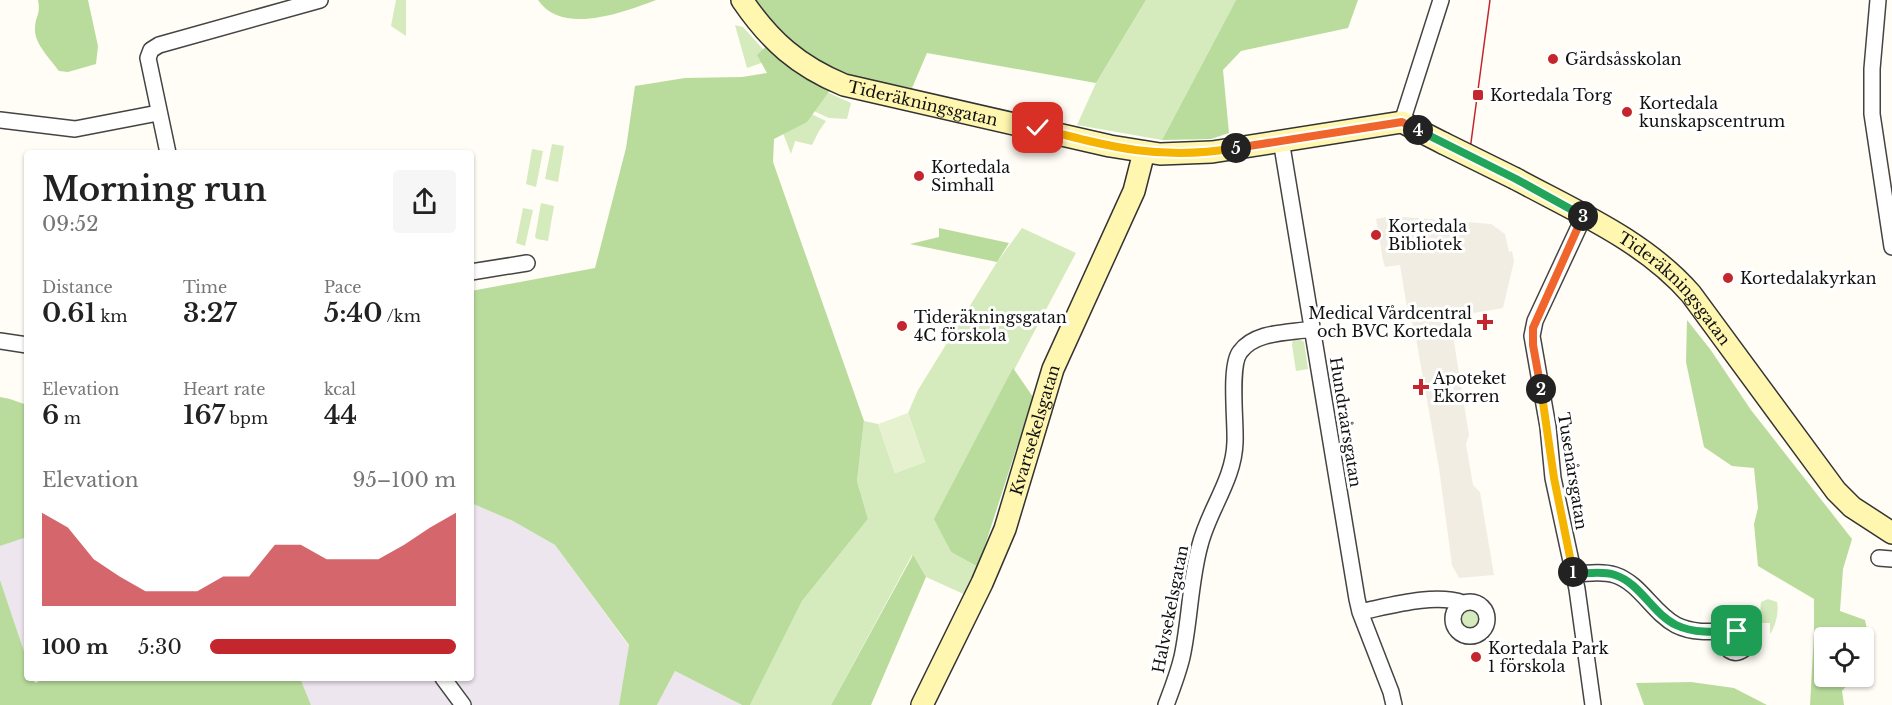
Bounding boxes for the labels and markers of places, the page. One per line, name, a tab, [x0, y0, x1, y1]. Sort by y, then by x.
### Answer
place label: Gärdsåsskolan	[1565, 49, 1682, 69]
marker: Gärdsåsskolan	[1546, 52, 1560, 66]
place label: Kortedala Torg	[1490, 85, 1612, 105]
marker: Kortedala Torg	[1471, 88, 1485, 102]
place label: Kortedala kunskapscentrum	[1639, 93, 1785, 131]
pin	[1012, 102, 1063, 153]
marker: Kortedala kunskapscentrum	[1620, 105, 1634, 119]
pin: 4	[1403, 115, 1433, 145]
pin: 5	[1221, 133, 1251, 163]
place label: Kortedala Simhall	[931, 157, 1010, 195]
marker: Kortedala Simhall	[912, 169, 926, 183]
pin: 3	[1568, 201, 1598, 231]
place label: Kortedala Bibliotek	[1388, 216, 1467, 254]
marker: Kortedala Bibliotek	[1369, 228, 1383, 242]
place label: Kortedalakyrkan	[1740, 268, 1877, 288]
marker: Kortedalakyrkan	[1721, 271, 1735, 285]
place label: Medical Vårdcentral och BVC Kortedala	[1308, 303, 1472, 341]
place label: Tideräkningsgatan 4C förskola	[914, 307, 1067, 345]
marker: Medical Vårdcentral och BVC Kortedala	[1476, 313, 1494, 331]
marker: Tideräkningsgatan 4C förskola	[895, 319, 909, 333]
place label: Apoteket Ekorren	[1432, 368, 1506, 406]
pin: 2	[1526, 374, 1556, 404]
marker: Apoteket Ekorren	[1414, 380, 1428, 394]
pin: 1	[1558, 557, 1588, 587]
pin	[1711, 605, 1762, 656]
place label: Kortedala Park 1 förskola	[1488, 638, 1609, 676]
marker: Kortedala Park 1 förskola	[1469, 650, 1483, 664]

